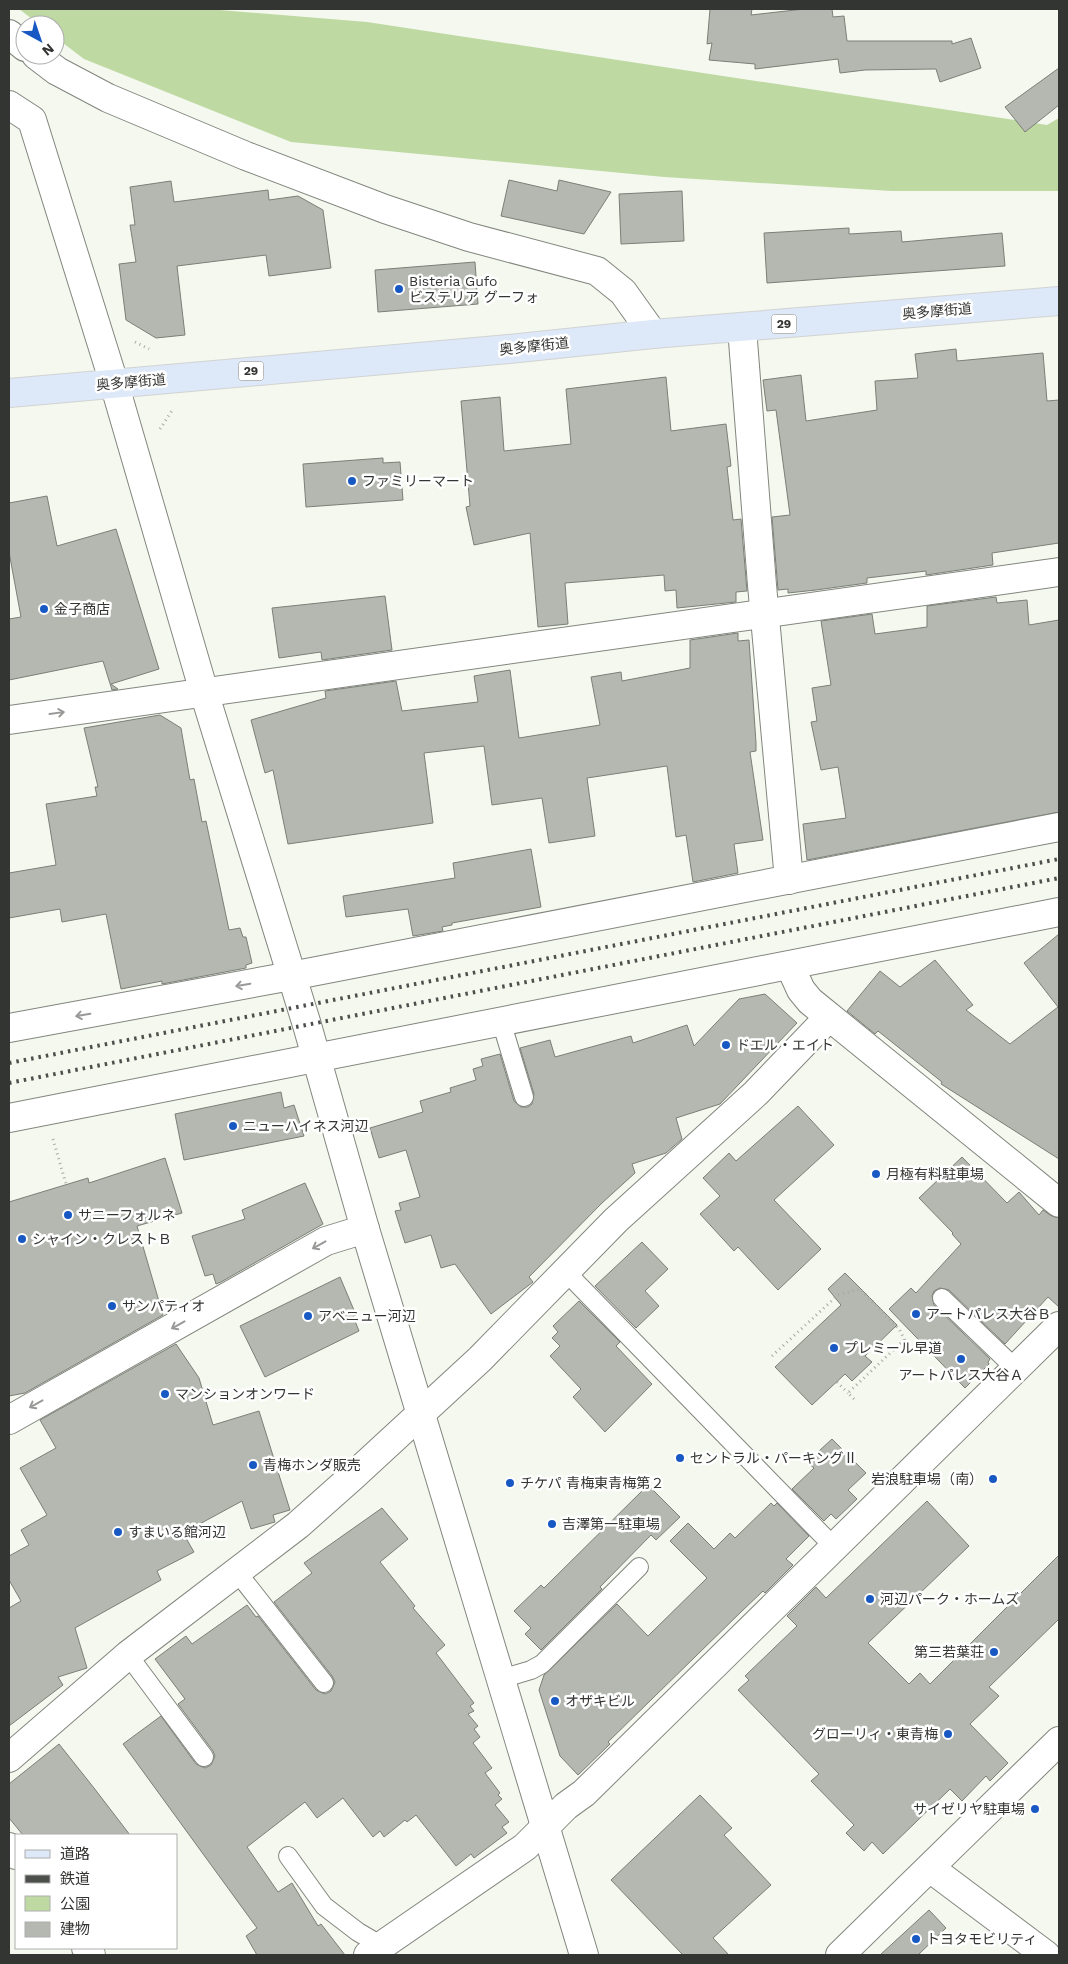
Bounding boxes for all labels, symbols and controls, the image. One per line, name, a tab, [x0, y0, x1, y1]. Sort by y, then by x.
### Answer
north arrow	[15, 15, 65, 65]
text: N	[39, 40, 57, 59]
place label: Bisteria Gufo ビステリア グーフォ	[409, 273, 539, 305]
marker: Bisteria Gufo ビステリア グーフォ	[393, 283, 405, 295]
street label: 奥多摩街道	[901, 300, 973, 322]
road number: 29	[772, 314, 796, 334]
street label: 奥多摩街道	[498, 334, 570, 358]
road number: 29	[238, 362, 264, 381]
street label: 奥多摩街道	[95, 371, 167, 393]
place label: ファミリーマート	[362, 473, 474, 489]
marker: ファミリーマート	[346, 475, 358, 487]
place label: 金子商店	[54, 601, 110, 617]
marker: 金子商店	[38, 603, 50, 615]
one-way arrow	[49, 707, 65, 717]
one-way arrow	[236, 981, 252, 991]
one-way arrow	[76, 1010, 92, 1020]
place label: ドエル・エイト	[736, 1037, 834, 1053]
marker: ドエル・エイト	[720, 1039, 732, 1051]
place label: ニューハイネス河辺	[243, 1118, 368, 1134]
marker: ニューハイネス河辺	[227, 1120, 239, 1132]
place label: 月極有料駐車場	[886, 1166, 984, 1182]
marker: 月極有料駐車場	[870, 1168, 882, 1180]
place label: サニーフォルネ	[78, 1207, 175, 1223]
marker: サニーフォルネ	[62, 1209, 74, 1221]
place label: シャイン・クレストＢ	[32, 1231, 172, 1247]
marker: シャイン・クレストＢ	[16, 1233, 28, 1245]
one-way arrow	[312, 1240, 327, 1250]
place label: サンパティオ	[122, 1298, 205, 1314]
marker: サンパティオ	[106, 1300, 118, 1312]
place label: アートパレス大谷Ｂ	[926, 1306, 1051, 1322]
place label: アベニュー河辺	[318, 1308, 416, 1324]
marker: アートパレス大谷Ｂ	[910, 1308, 922, 1320]
marker: アベニュー河辺	[302, 1310, 314, 1322]
one-way arrow	[171, 1320, 186, 1330]
place label: プレミール早道	[844, 1340, 942, 1356]
marker: プレミール早道	[828, 1342, 840, 1354]
marker: アートパレス大谷Ａ	[955, 1353, 967, 1365]
place label: アートパレス大谷Ａ	[898, 1367, 1024, 1383]
place label: マンションオンワード	[175, 1386, 315, 1402]
marker: マンションオンワード	[159, 1388, 171, 1400]
one-way arrow	[30, 1400, 44, 1410]
place label: セントラル・パーキングⅡ	[690, 1450, 858, 1466]
marker: セントラル・パーキングⅡ	[674, 1452, 686, 1464]
place label: 青梅ホンダ販売	[263, 1457, 361, 1473]
marker: 青梅ホンダ販売	[247, 1459, 259, 1471]
place label: 岩浪駐車場（南）	[871, 1471, 983, 1487]
marker: 岩浪駐車場（南）	[987, 1473, 999, 1485]
place label: チケパ 青梅東青梅第２	[520, 1475, 664, 1491]
marker: チケパ 青梅東青梅第２	[504, 1477, 516, 1489]
place label: 吉澤第一駐車場	[562, 1516, 660, 1532]
marker: 吉澤第一駐車場	[546, 1518, 558, 1530]
place label: すまいる館河辺	[128, 1524, 226, 1540]
marker: すまいる館河辺	[112, 1526, 124, 1538]
place label: 河辺パーク・ホームズ	[880, 1591, 1019, 1607]
marker: 河辺パーク・ホームズ	[864, 1593, 876, 1605]
place label: 第三若葉荘	[914, 1644, 984, 1660]
marker: 第三若葉荘	[988, 1646, 1000, 1658]
place label: オザキビル	[565, 1693, 635, 1709]
marker: オザキビル	[549, 1695, 561, 1707]
place label: グローリィ・東青梅	[812, 1726, 938, 1742]
marker: グローリィ・東青梅	[942, 1728, 954, 1740]
place label: サイゼリヤ駐車場	[913, 1801, 1025, 1817]
marker: サイゼリヤ駐車場	[1029, 1803, 1041, 1815]
legend	[15, 1834, 178, 1949]
text: 道路	[60, 1845, 90, 1863]
text: 鉄道	[60, 1870, 90, 1888]
text: 公園	[60, 1895, 90, 1913]
text: 建物	[60, 1920, 90, 1938]
place label: トヨタモビリティ	[926, 1931, 1037, 1947]
marker: トヨタモビリティ	[910, 1933, 922, 1945]

